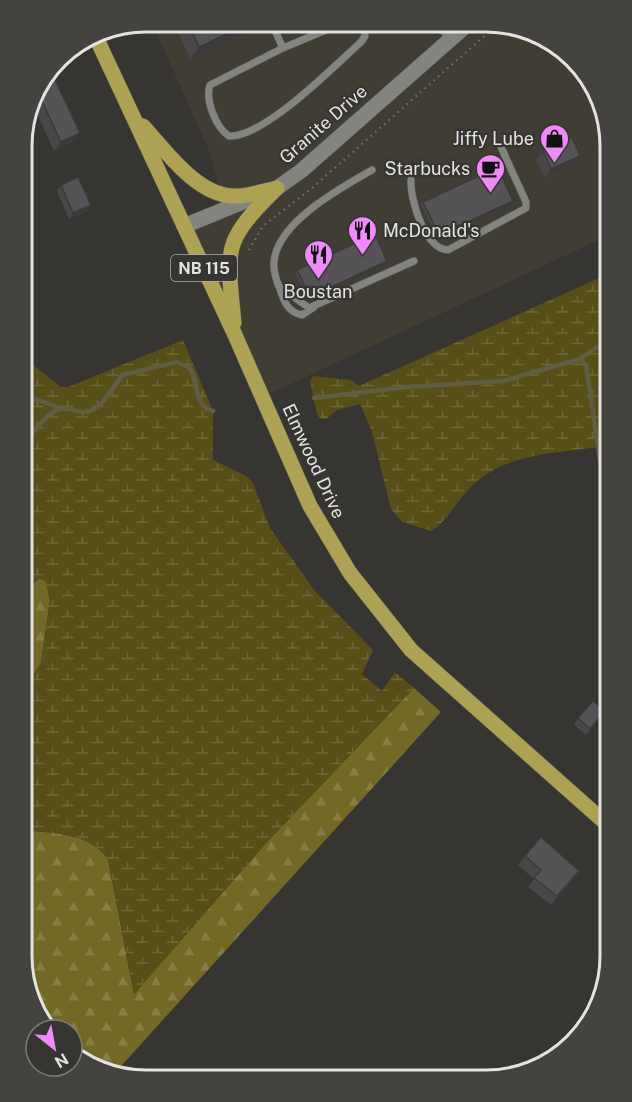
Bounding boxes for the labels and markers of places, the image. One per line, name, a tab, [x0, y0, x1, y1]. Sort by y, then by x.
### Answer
shop icon: Jiffy Lube	[539, 122, 571, 164]
place label: Jiffy Lube	[453, 128, 534, 149]
cafe icon: Starbucks	[475, 152, 507, 194]
place label: Starbucks	[385, 158, 470, 179]
restaurant icon: McDonald's	[346, 214, 378, 256]
place label: McDonald's	[383, 220, 479, 241]
restaurant icon: Boustan	[302, 238, 334, 280]
place label: Boustan	[284, 281, 352, 302]

